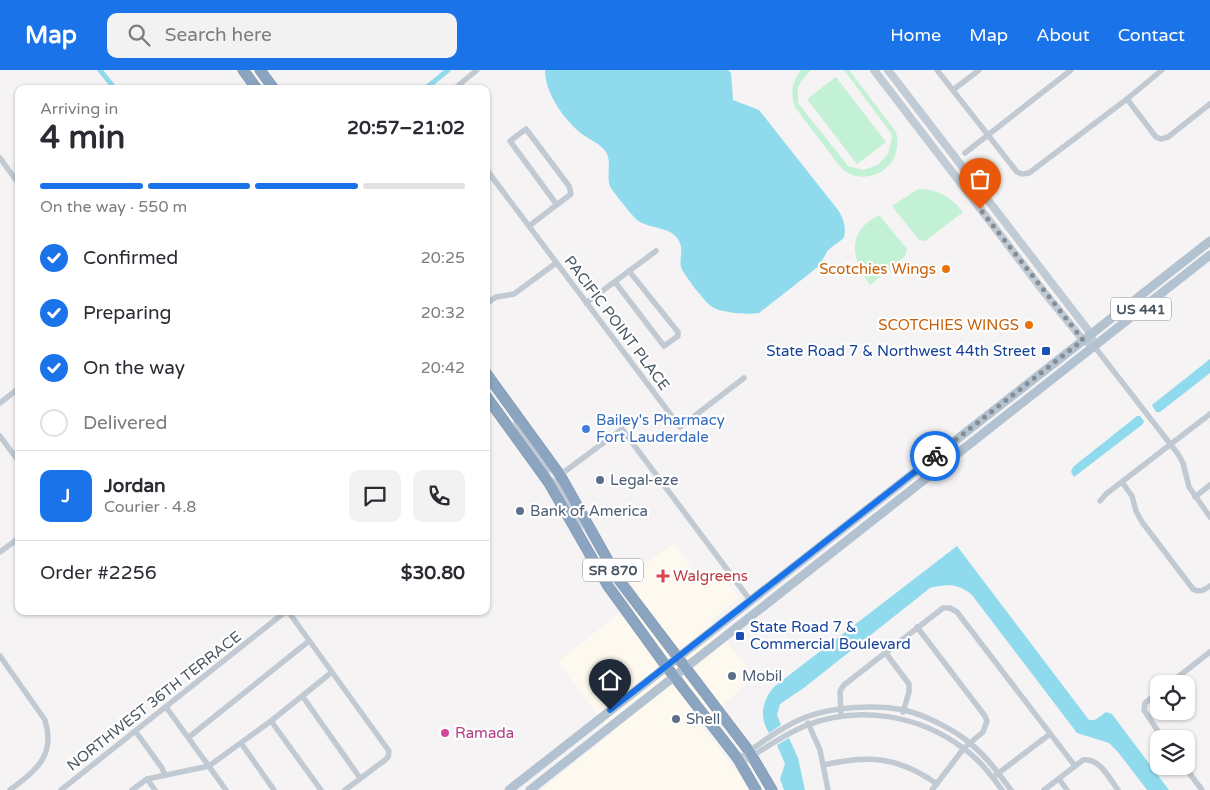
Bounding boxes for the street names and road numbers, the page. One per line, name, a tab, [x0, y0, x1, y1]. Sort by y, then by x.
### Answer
street label: PACIFIC POINT PLACE	[561, 252, 673, 394]
road number: US 441	[1111, 298, 1171, 320]
road number: SR 870	[583, 558, 643, 582]
street label: NORTHWEST 36TH TERRACE	[63, 627, 245, 775]

